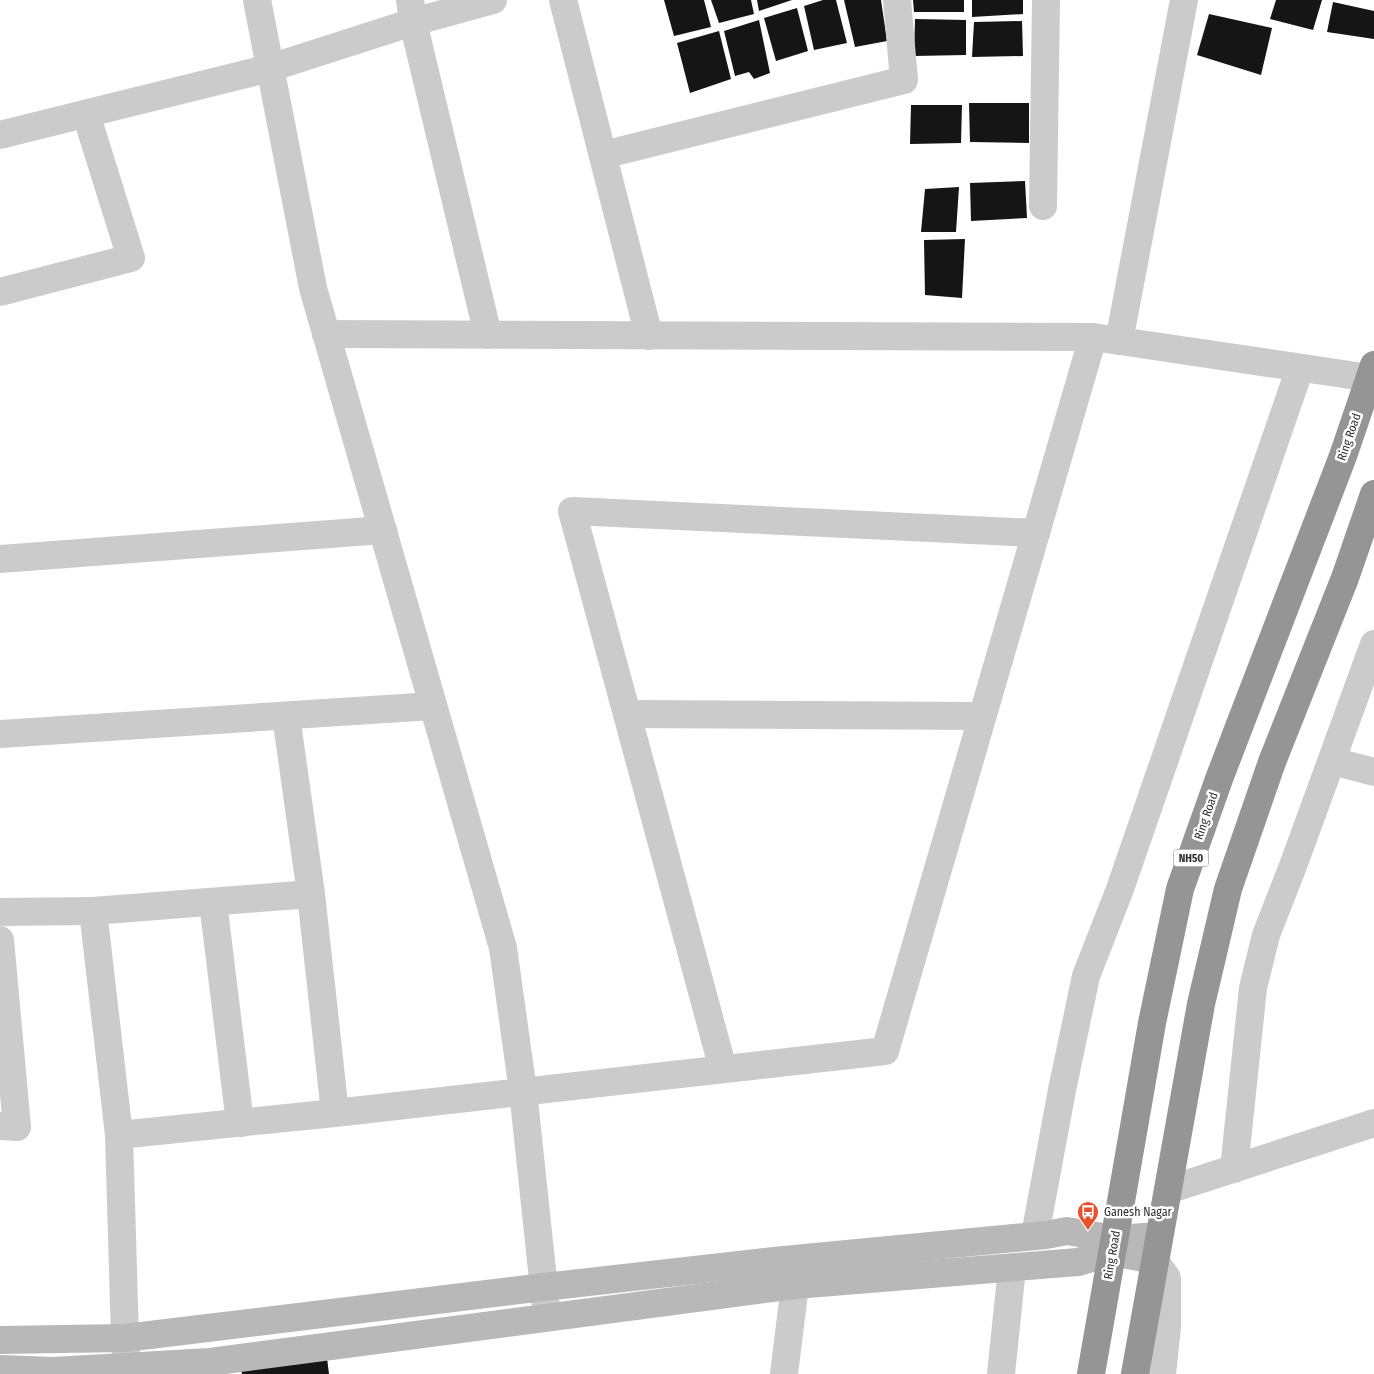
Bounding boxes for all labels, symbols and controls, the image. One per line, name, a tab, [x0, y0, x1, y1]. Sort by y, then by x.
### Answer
street label: Ring Road	[1334, 411, 1364, 463]
street label: Ring Road	[1191, 790, 1221, 842]
road number: NH50	[1174, 850, 1208, 866]
bus stop icon: Ganesh Nagar	[1076, 1200, 1100, 1231]
place label: Ganesh Nagar	[1104, 1205, 1173, 1219]
street label: Ring Road	[1101, 1230, 1123, 1280]

